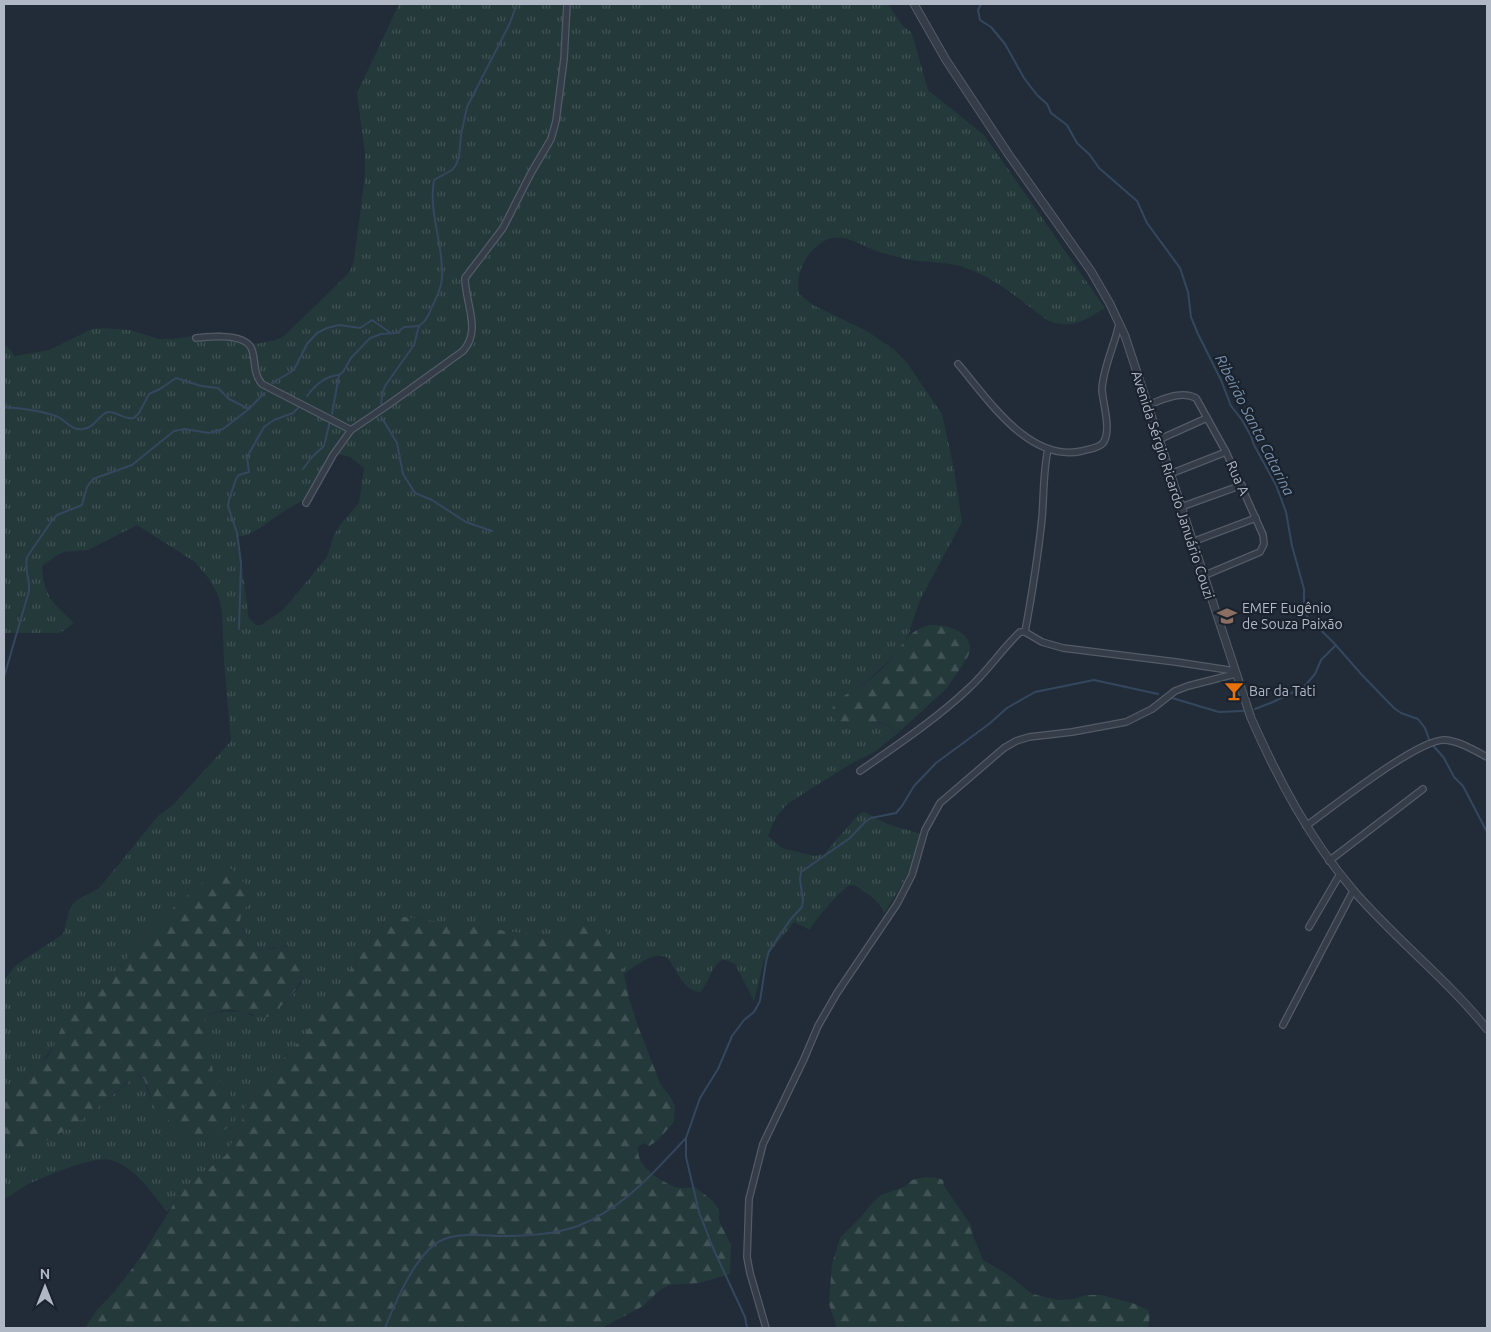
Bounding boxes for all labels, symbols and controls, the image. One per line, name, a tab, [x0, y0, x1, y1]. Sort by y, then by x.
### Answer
water label: Ribeirão Santa Catarina	[1212, 352, 1298, 498]
street label: Avenida Sérgio Ricardo Januário Couzi	[1128, 369, 1218, 601]
street label: Rua A	[1223, 458, 1253, 498]
place label: EMEF Eugênio de Souza Paixão	[1242, 600, 1343, 632]
school or university icon: EMEF Eugênio de Souza Paixão	[1216, 605, 1238, 627]
bar icon: Bar da Tati	[1223, 680, 1245, 702]
place label: Bar da Tati	[1249, 683, 1316, 699]
north arrow	[20, 1262, 70, 1312]
text: N	[40, 1266, 50, 1282]

